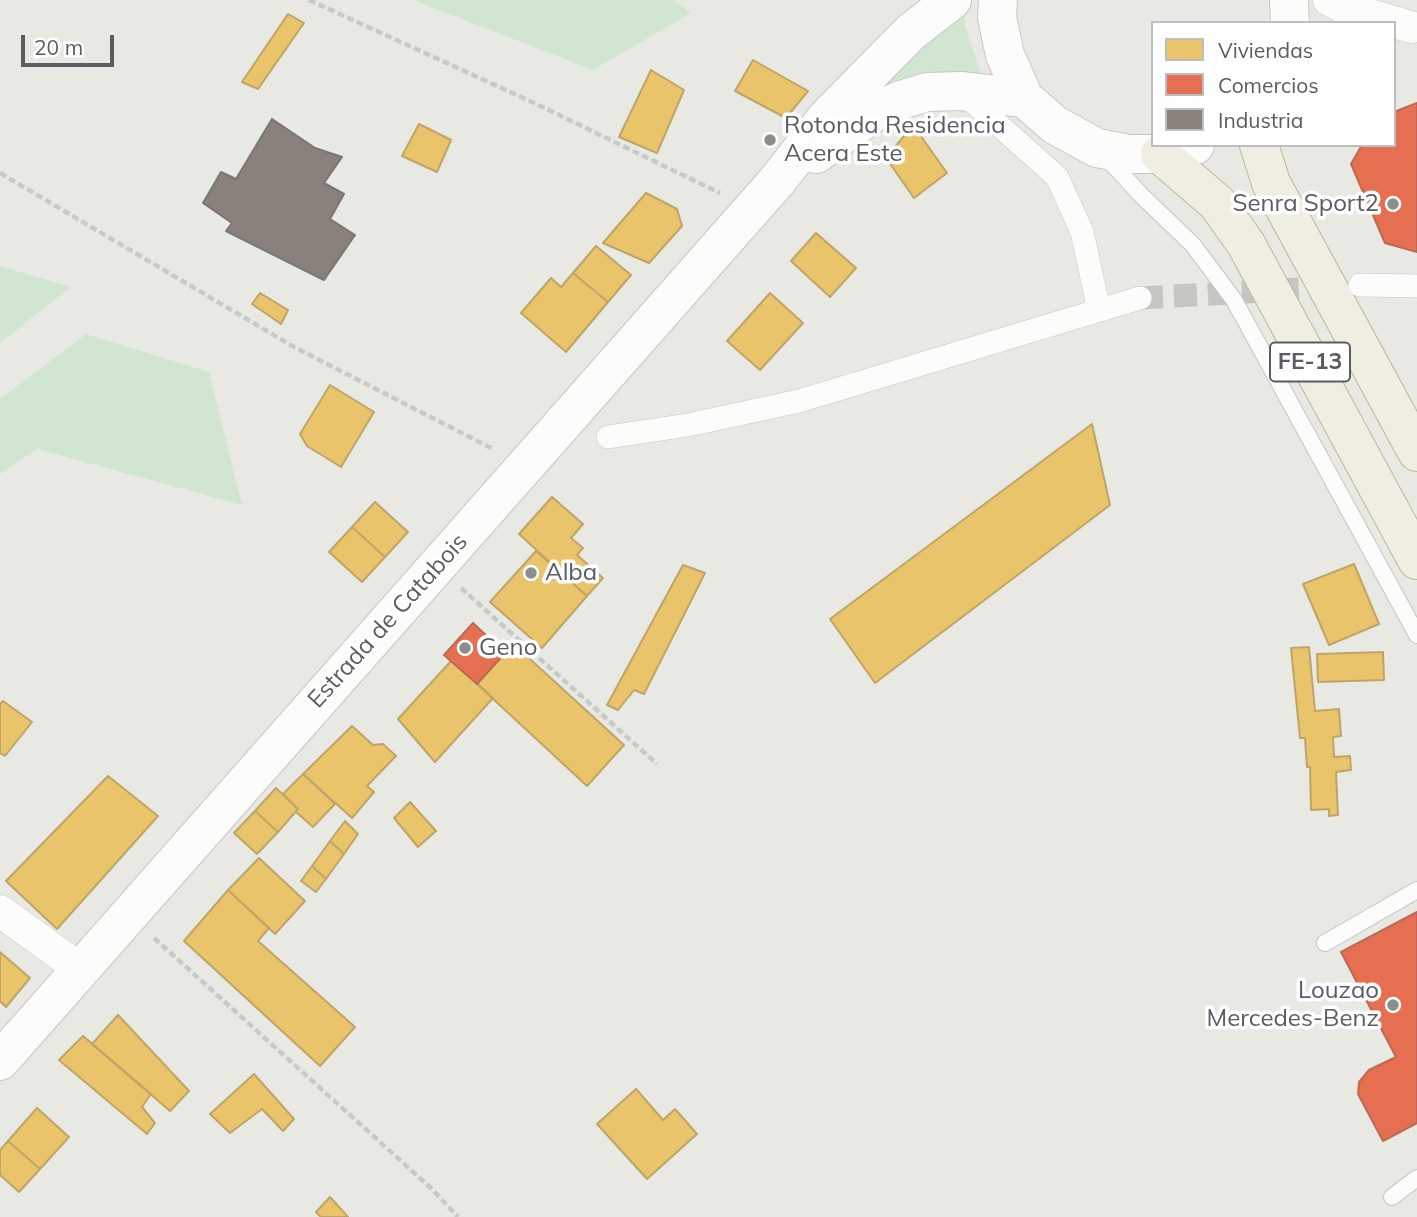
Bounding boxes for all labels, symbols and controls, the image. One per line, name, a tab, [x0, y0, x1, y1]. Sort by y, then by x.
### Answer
scale bar	[24, 21, 117, 65]
legend	[1151, 21, 1396, 147]
text: 20 m	[34, 34, 83, 60]
text: Viviendas	[1218, 37, 1313, 63]
text: Comercios	[1218, 72, 1319, 98]
text: Industria	[1218, 107, 1303, 133]
place label: Rotonda Residencia Acera Este	[784, 112, 1006, 168]
marker: Rotonda Residencia Acera Este	[762, 132, 778, 148]
place label: Senra Sport2	[1232, 190, 1379, 218]
marker: Senra Sport2	[1385, 196, 1401, 212]
road number: FE-13	[1270, 342, 1350, 382]
street label: Estrada de Catabois	[302, 528, 474, 714]
place label: Alba	[545, 559, 597, 587]
marker: Alba	[523, 565, 539, 581]
place label: Geno	[479, 634, 537, 662]
marker: Geno	[457, 640, 473, 656]
place label: Louzao Mercedes-Benz	[1207, 977, 1379, 1033]
marker: Louzao Mercedes-Benz	[1385, 997, 1401, 1013]

